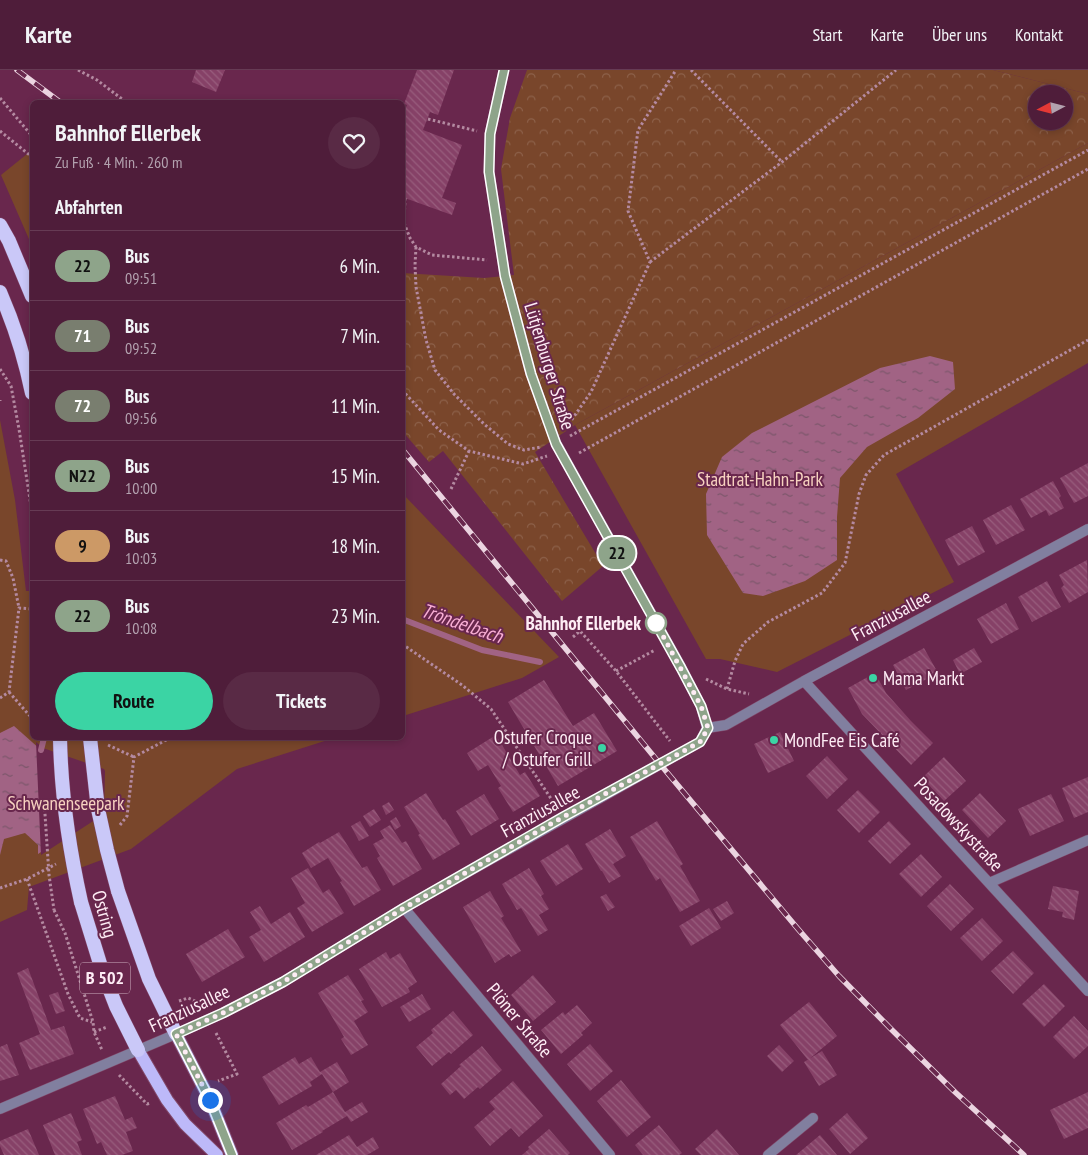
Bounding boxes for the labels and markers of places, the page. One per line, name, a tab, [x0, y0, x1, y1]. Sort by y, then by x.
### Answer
place label: Bahnhof Ellerbek	[526, 611, 641, 635]
marker: Bahnhof Ellerbek	[645, 612, 667, 634]
place label: Mama Markt	[883, 666, 965, 690]
marker: Mama Markt	[867, 672, 879, 684]
place label: Ostufer Croque / Ostufer Grill	[494, 725, 593, 771]
place label: MondFee Eis Café	[784, 728, 900, 752]
marker: MondFee Eis Café	[768, 734, 780, 746]
marker: Ostufer Croque / Ostufer Grill	[596, 742, 608, 754]

